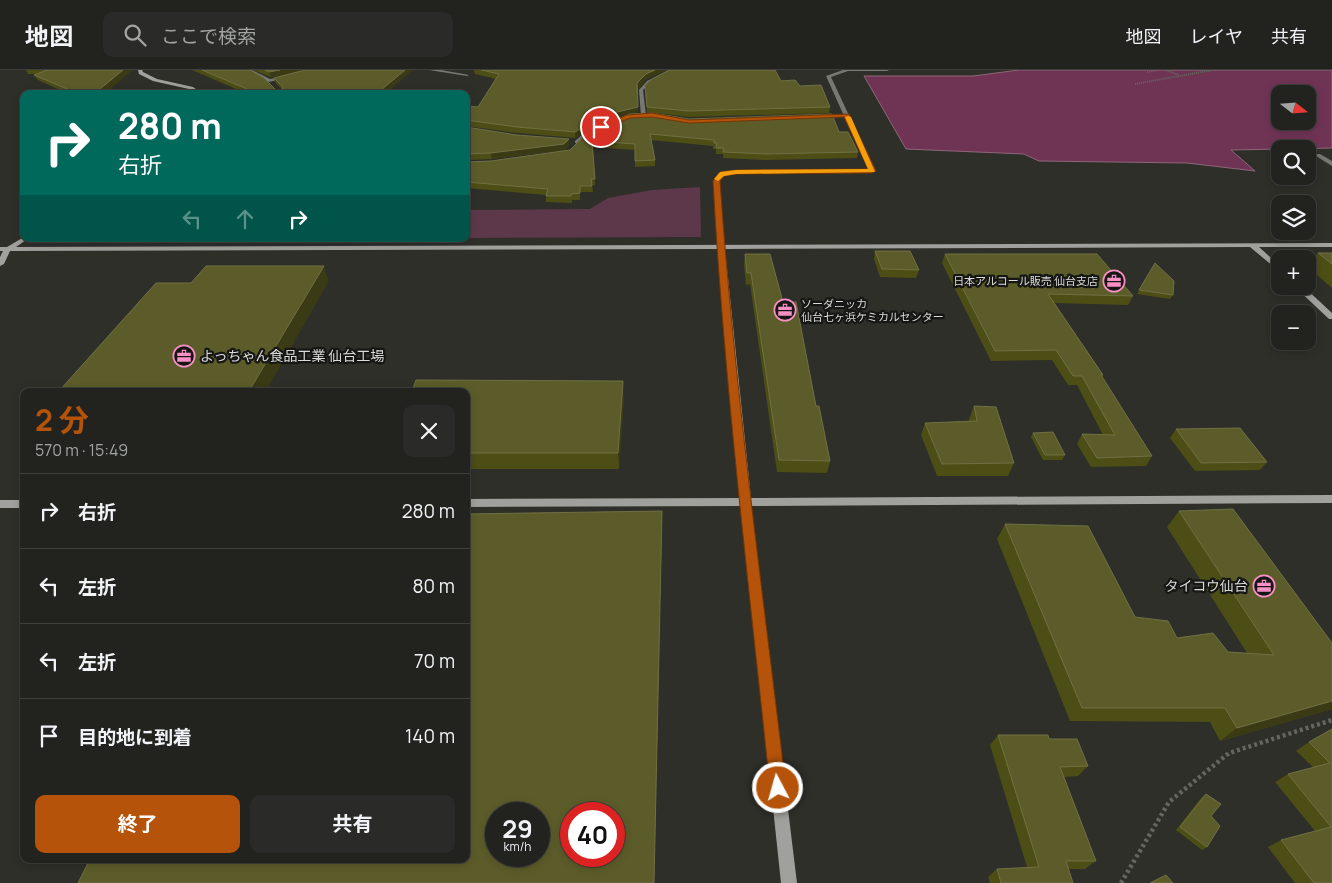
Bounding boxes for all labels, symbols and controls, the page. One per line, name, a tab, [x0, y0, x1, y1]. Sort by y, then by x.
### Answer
search box	[103, 12, 453, 57]
text: 地図	[25, 19, 73, 52]
icon: search	[121, 21, 149, 49]
text: ここで検索	[161, 23, 256, 49]
text: 地図	[1126, 24, 1162, 48]
text: レイヤ	[1190, 24, 1243, 48]
text: 共有	[1271, 24, 1307, 48]
north arrow	[1271, 85, 1316, 130]
map controls	[1271, 85, 1316, 350]
text: 280 m	[118, 102, 222, 150]
pin	[580, 106, 622, 148]
icon: right	[35, 110, 100, 175]
icon: arrive	[587, 113, 615, 141]
button: search	[1271, 140, 1316, 185]
text: 右折	[118, 150, 162, 180]
button: layers	[1271, 195, 1316, 240]
icon: left	[178, 205, 206, 233]
icon: ahead	[231, 205, 259, 233]
icon: right	[284, 205, 312, 233]
button: +	[1271, 250, 1316, 295]
office icon: 日本アルコール販売 仙台支店	[1102, 269, 1126, 293]
place label: 日本アルコール販売 仙台支店	[953, 273, 1098, 288]
place label: ソーダニッカ 仙台七ヶ浜ケミカルセンター	[801, 296, 944, 324]
office icon: ソーダニッカ 仙台七ヶ浜ケミカルセンター	[773, 298, 797, 322]
button: −	[1271, 305, 1316, 350]
office icon: よっちゃん食品工業 仙台工場	[172, 344, 196, 368]
place label: よっちゃん食品工業 仙台工場	[200, 346, 384, 365]
text: 2 分	[35, 399, 89, 440]
button: close	[403, 405, 455, 457]
text: 570 m · 15:49	[35, 439, 128, 461]
icon: right	[35, 497, 63, 525]
text: 280 m	[402, 498, 455, 524]
text: 右折	[78, 499, 116, 525]
icon: left	[35, 572, 63, 600]
text: 80 m	[412, 573, 455, 599]
text: 左折	[78, 574, 116, 600]
office icon: タイコウ仙台	[1252, 574, 1276, 598]
place label: タイコウ仙台	[1165, 576, 1248, 595]
icon: left	[35, 647, 63, 675]
text: 70 m	[414, 648, 455, 674]
text: 左折	[78, 649, 116, 675]
icon: arrive	[35, 722, 63, 750]
text: 140 m	[405, 723, 455, 749]
text: 目的地に到着	[78, 724, 192, 750]
position arrow	[751, 761, 803, 813]
button: 終了	[35, 795, 240, 853]
button: 共有	[250, 795, 455, 853]
speed limit sign: 40	[560, 802, 625, 867]
text: 29	[502, 811, 533, 846]
text: km/h	[504, 838, 531, 855]

